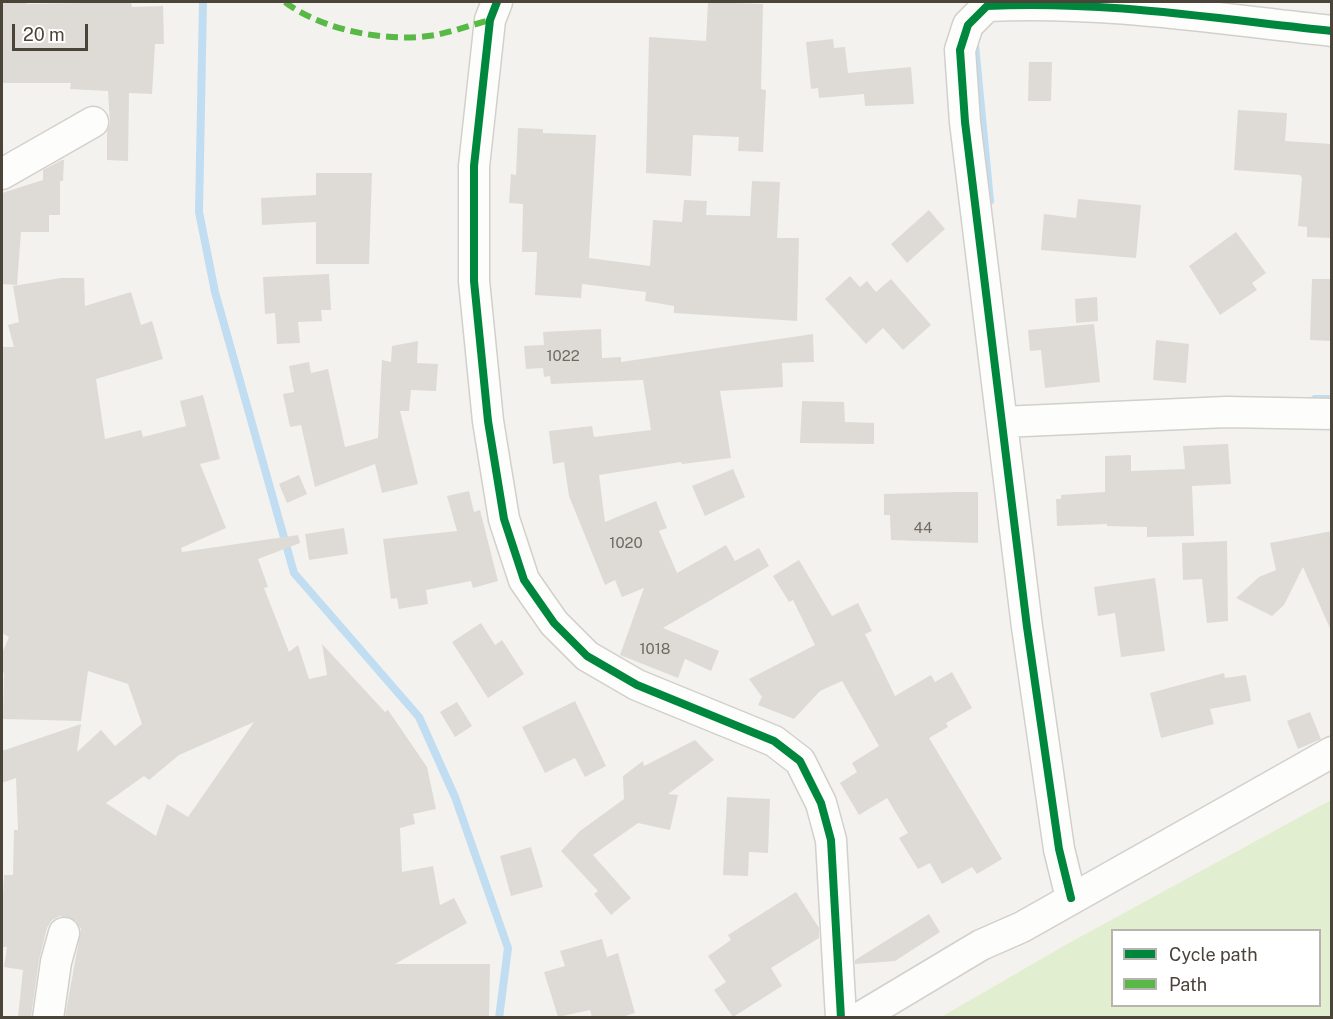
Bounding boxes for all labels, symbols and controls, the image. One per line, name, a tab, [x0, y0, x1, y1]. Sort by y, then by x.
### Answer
scale bar	[15, 12, 92, 50]
text: 20 m	[23, 24, 65, 45]
house number: 1022	[546, 347, 580, 365]
house number: 44	[914, 519, 932, 537]
house number: 1020	[609, 534, 643, 552]
house number: 1018	[639, 640, 671, 658]
legend	[1111, 929, 1321, 1007]
text: Cycle path	[1169, 944, 1258, 965]
text: Path	[1169, 974, 1207, 995]

